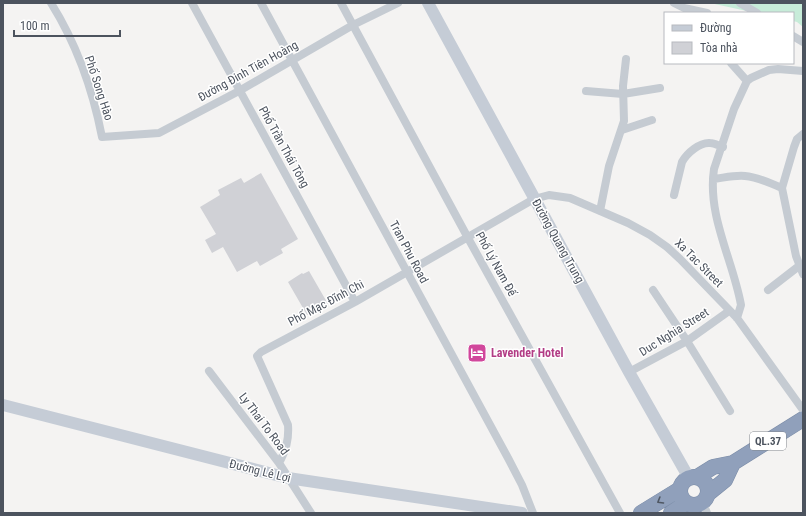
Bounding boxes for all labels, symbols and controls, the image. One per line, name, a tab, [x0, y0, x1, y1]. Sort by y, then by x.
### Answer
scale bar	[14, 12, 120, 38]
legend	[664, 12, 794, 64]
text: 100 m	[20, 19, 50, 33]
text: Đường	[700, 21, 731, 35]
street label: Đường Đinh Tiên Hoàng	[196, 38, 301, 104]
text: Tòa nhà	[700, 41, 738, 55]
street label: Phố Song Hào	[82, 54, 116, 122]
street label: Phố Trần Thái Tông	[256, 104, 312, 190]
street label: Đường Quang Trung	[529, 196, 587, 286]
street label: Tran Phu Road	[387, 218, 431, 286]
street label: Phố Lý Nam Đế	[473, 229, 520, 300]
street label: Xa Tac Street	[672, 236, 726, 290]
street label: Phố Mạc Đĩnh Chi	[286, 277, 366, 329]
street label: Duc Nghia Street	[637, 305, 712, 359]
hotel icon: Lavender Hotel	[466, 342, 488, 364]
place label: Lavender Hotel	[491, 346, 563, 360]
street label: Ly Thai To Road	[236, 390, 292, 458]
road number: QL.37	[750, 432, 786, 450]
street label: Đường Lê Lợi	[228, 457, 292, 485]
one-way arrow	[657, 496, 664, 504]

